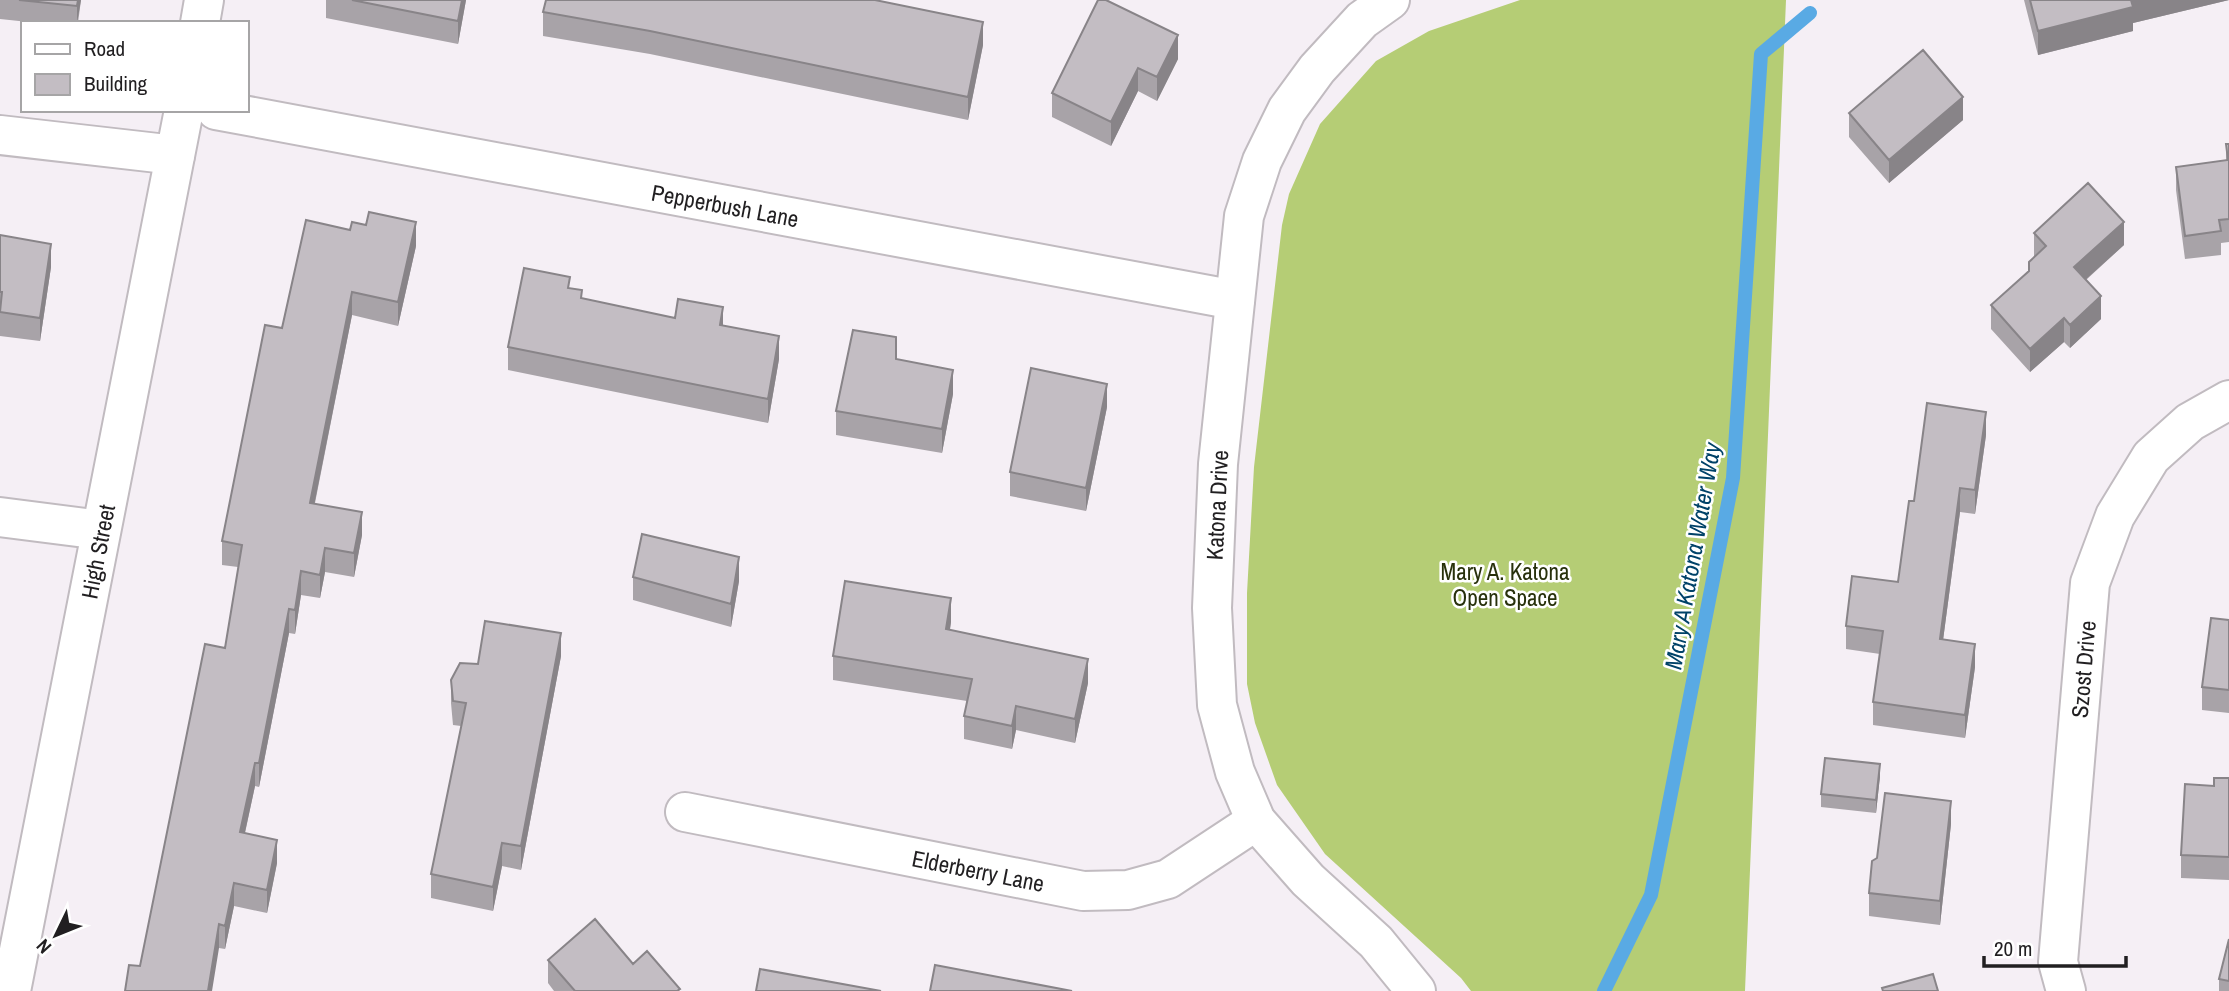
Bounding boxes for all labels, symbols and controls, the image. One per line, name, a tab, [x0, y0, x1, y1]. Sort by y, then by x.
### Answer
legend	[21, 21, 248, 112]
text: Road	[84, 34, 125, 63]
text: Building	[84, 69, 148, 98]
street label: Pepperbush Lane	[649, 176, 801, 234]
water label: Mary A Katona Water Way	[1656, 439, 1728, 672]
street label: Katona Drive	[1199, 449, 1235, 561]
street label: High Street	[73, 502, 122, 601]
park label: Mary A. Katona Open Space	[1441, 556, 1570, 613]
street label: Szost Drive	[2063, 619, 2102, 719]
street label: Elderberry Lane	[909, 842, 1047, 898]
north arrow	[21, 900, 91, 970]
scale bar	[1984, 925, 2126, 969]
text: N	[30, 934, 57, 960]
text: 20 m	[1994, 934, 2032, 963]

